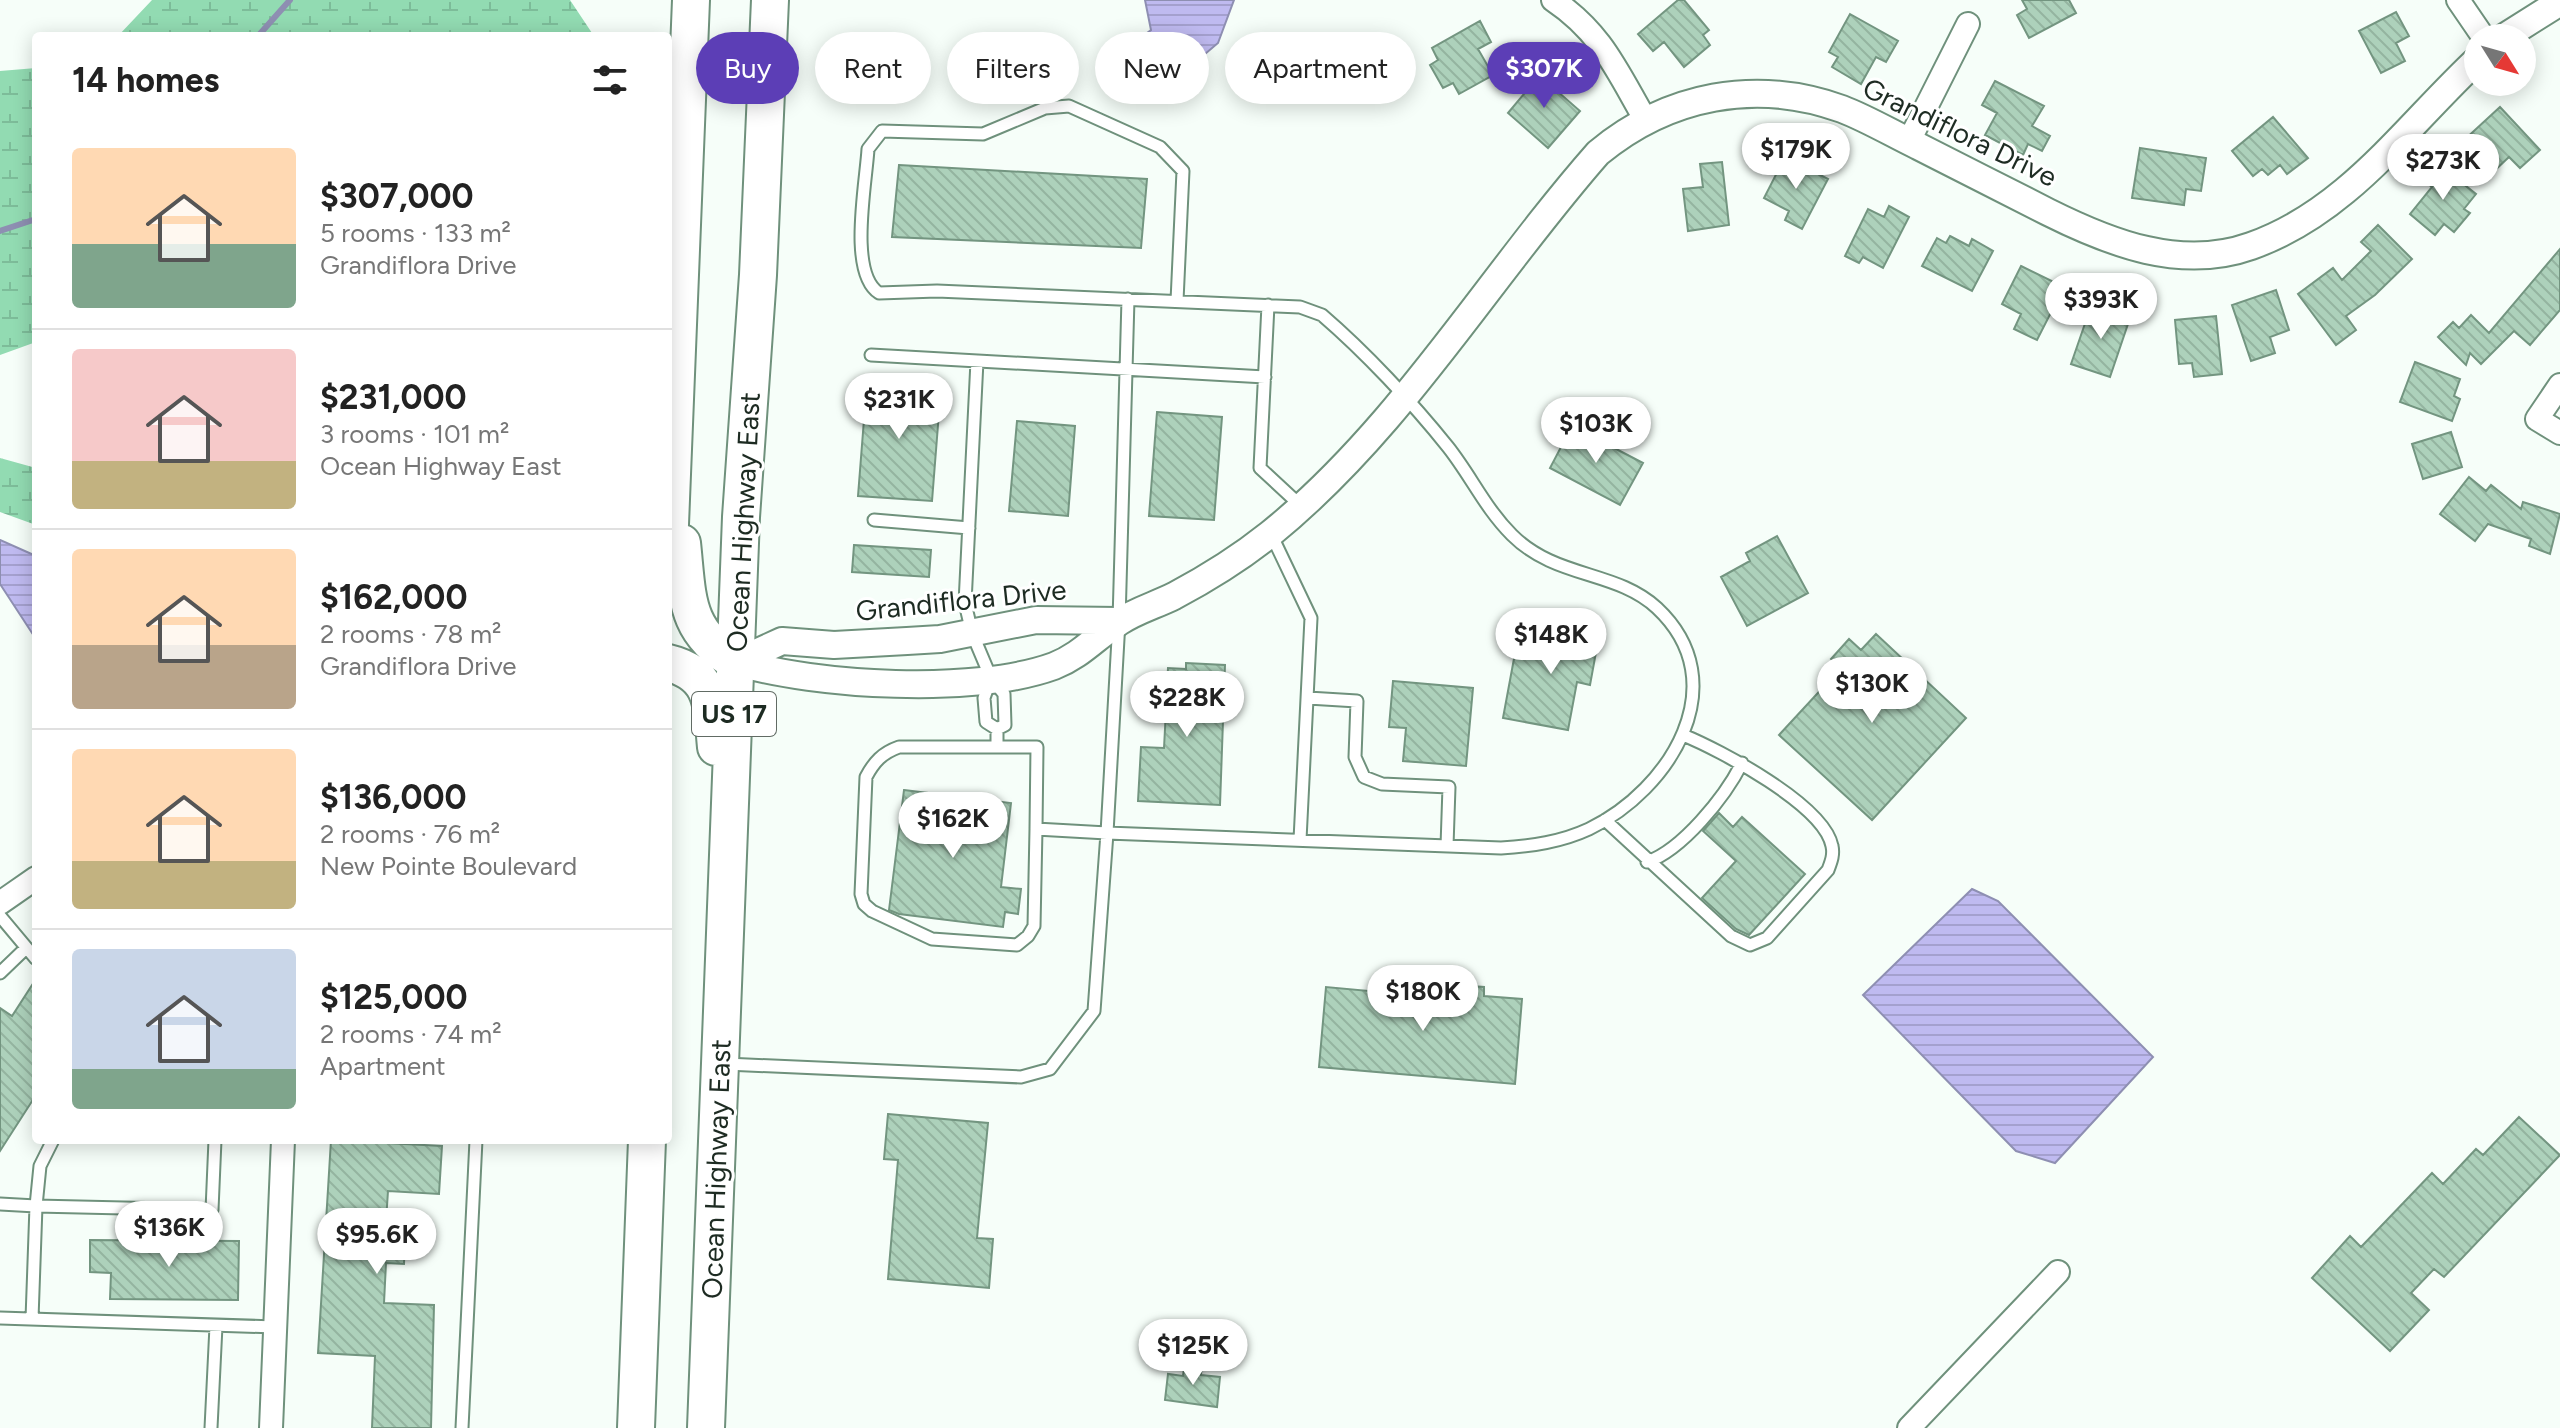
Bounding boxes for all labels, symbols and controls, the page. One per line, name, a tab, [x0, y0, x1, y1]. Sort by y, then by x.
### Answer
north arrow	[2464, 24, 2536, 96]
map controls	[2464, 24, 2536, 96]
chip: Buy	[696, 32, 799, 104]
chip: Rent	[815, 32, 931, 104]
chip: Filters	[947, 32, 1079, 104]
chip: New	[1095, 32, 1209, 104]
chip: Apartment	[1225, 32, 1416, 104]
pin: $307K	[1488, 42, 1600, 110]
text: $307K	[1505, 52, 1583, 84]
icon: filters	[588, 58, 632, 102]
text: 14 homes	[72, 60, 219, 101]
street label: Grandiflora Drive	[1857, 70, 2063, 194]
pin: $179K	[1740, 123, 1852, 191]
text: $179K	[1760, 133, 1832, 165]
pin: $273K	[2387, 134, 2499, 202]
text: $273K	[2405, 144, 2481, 176]
text: $307,000	[320, 176, 474, 217]
icon: home	[136, 180, 232, 276]
text: 5 rooms · 133 m²	[320, 217, 511, 249]
text: Grandiflora Drive	[320, 249, 517, 281]
pin: $393K	[2045, 273, 2157, 341]
text: $393K	[2063, 283, 2139, 315]
pin: $231K	[843, 373, 955, 441]
text: $231,000	[320, 377, 467, 418]
icon: home	[136, 381, 232, 477]
text: $231K	[863, 383, 935, 415]
street label: Ocean Highway East	[719, 391, 767, 653]
pin: $103K	[1540, 397, 1652, 465]
text: $103K	[1559, 407, 1633, 439]
text: 3 rooms · 101 m²	[320, 418, 509, 450]
text: Ocean Highway East	[320, 450, 562, 482]
street label: Grandiflora Drive	[854, 572, 1068, 628]
text: $162,000	[320, 577, 467, 618]
icon: home	[136, 581, 232, 677]
pin: $148K	[1495, 608, 1607, 676]
text: 2 rooms · 78 m²	[320, 618, 501, 650]
text: $148K	[1513, 618, 1589, 650]
text: Grandiflora Drive	[320, 650, 517, 682]
pin: $130K	[1816, 657, 1928, 725]
text: $130K	[1835, 667, 1909, 699]
pin: $228K	[1131, 671, 1243, 739]
text: $228K	[1148, 681, 1226, 713]
road number: US 17	[692, 692, 776, 736]
text: $136,000	[320, 777, 467, 818]
icon: home	[136, 781, 232, 877]
pin: $162K	[897, 792, 1009, 860]
text: $162K	[917, 802, 989, 834]
text: 2 rooms · 76 m²	[320, 818, 500, 850]
text: New Pointe Boulevard	[320, 850, 577, 882]
pin: $180K	[1367, 965, 1479, 1033]
text: $180K	[1385, 975, 1461, 1007]
text: $125,000	[320, 977, 467, 1018]
icon: home	[136, 981, 232, 1077]
text: 2 rooms · 74 m²	[320, 1018, 502, 1050]
street label: Ocean Highway East	[694, 1038, 738, 1300]
text: Apartment	[320, 1050, 446, 1082]
pin: $136K	[113, 1201, 225, 1269]
pin: $95.6K	[312, 1208, 442, 1276]
text: $136K	[133, 1211, 205, 1243]
text: $95.6K	[335, 1218, 419, 1250]
pin: $125K	[1137, 1319, 1249, 1387]
text: $125K	[1157, 1329, 1229, 1361]

